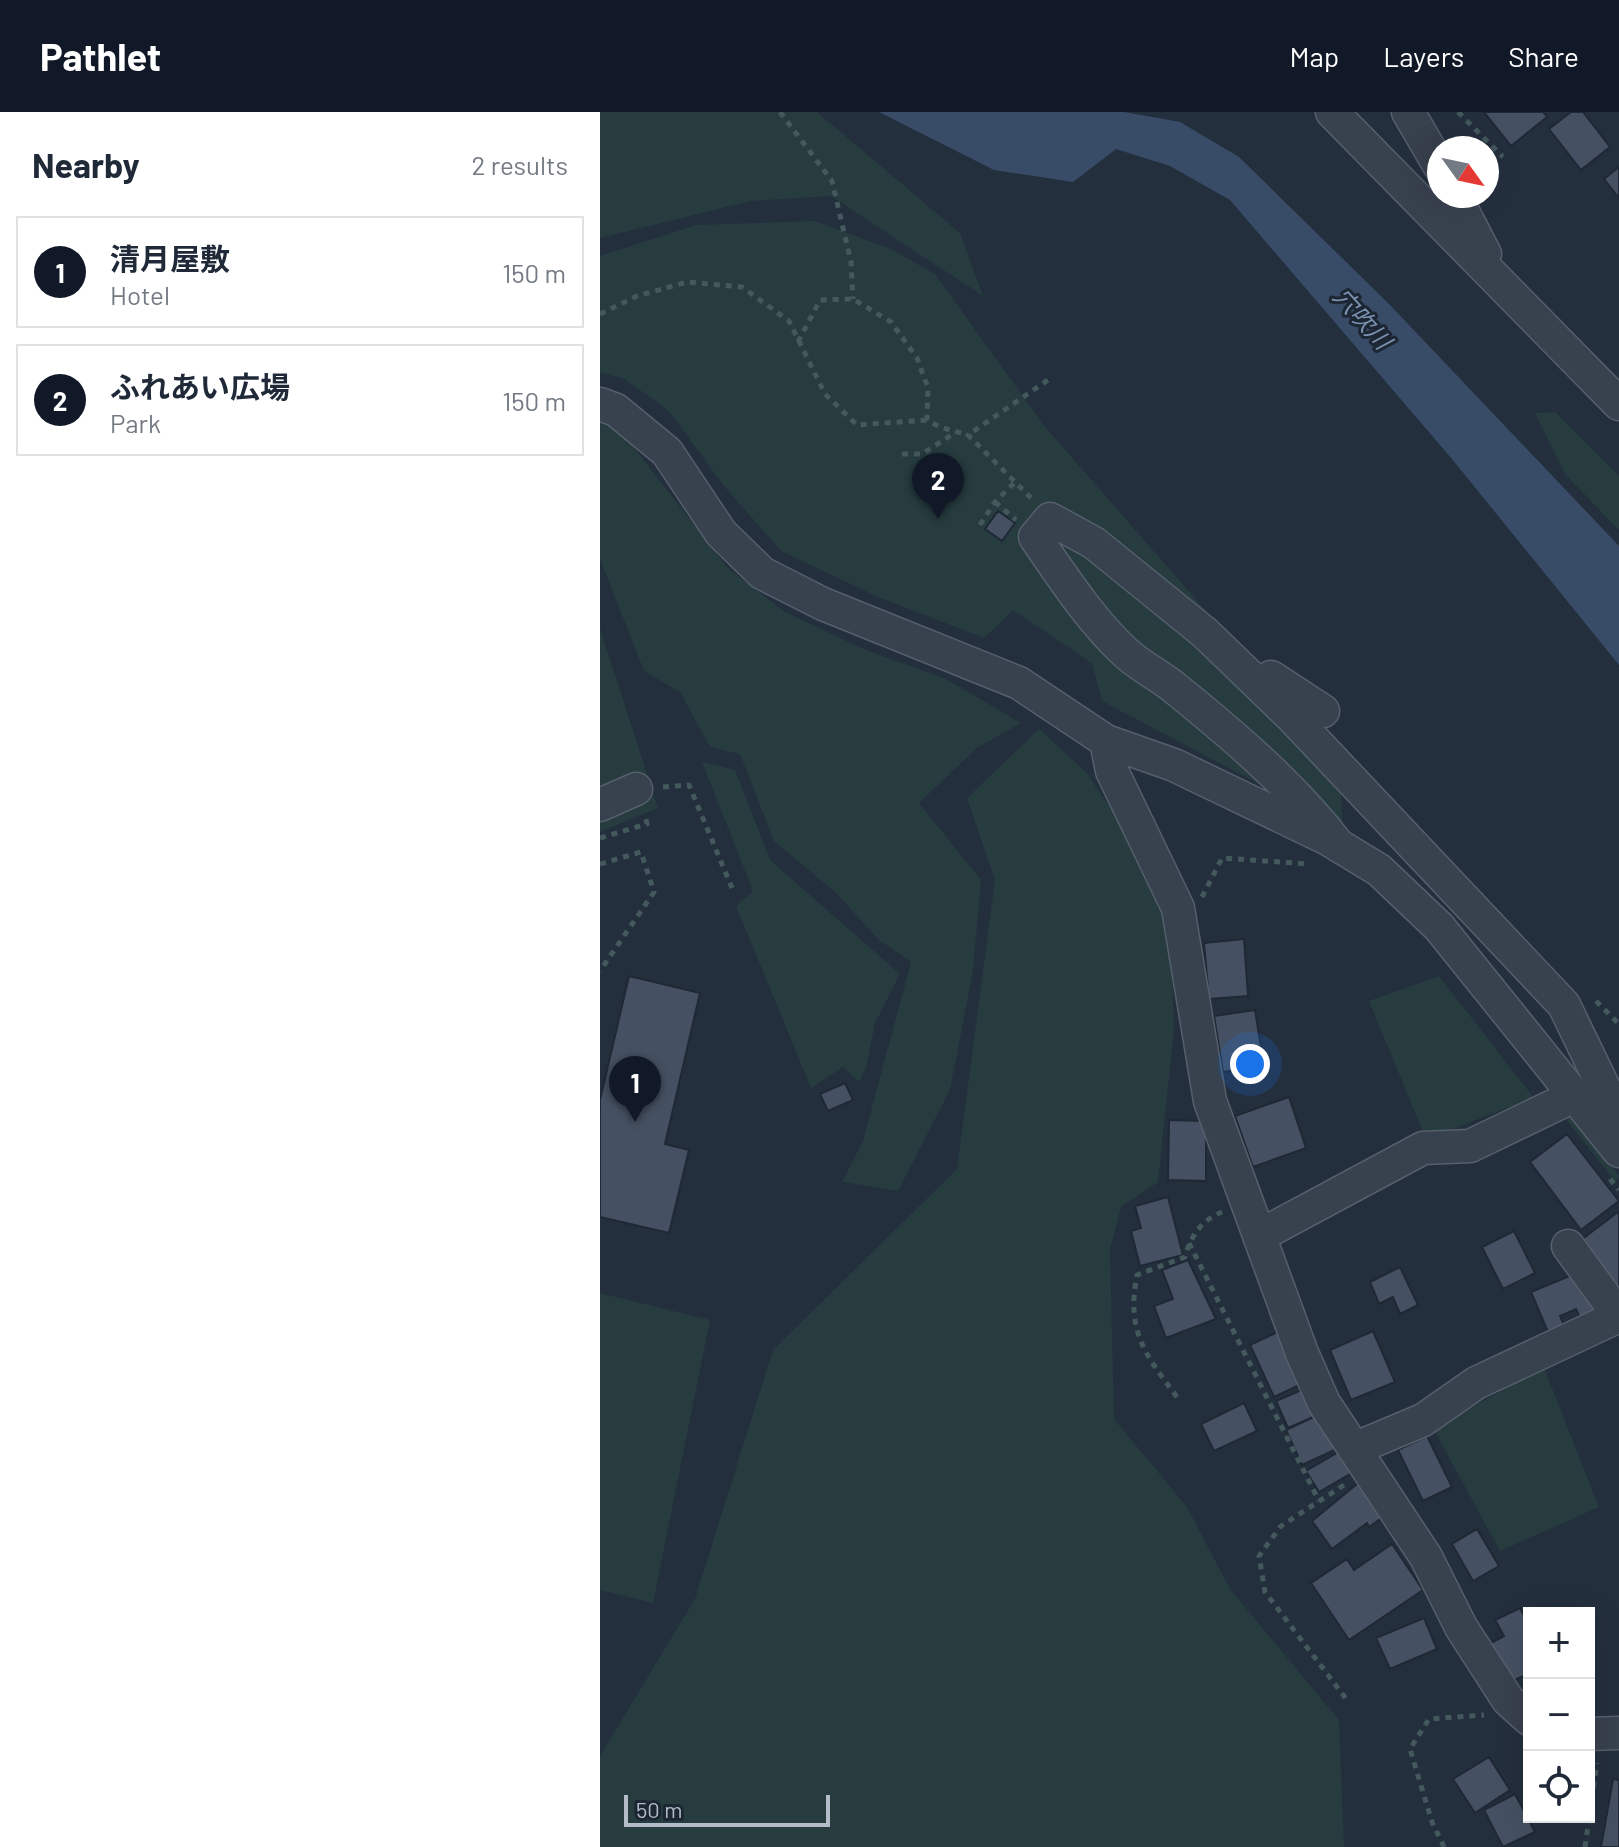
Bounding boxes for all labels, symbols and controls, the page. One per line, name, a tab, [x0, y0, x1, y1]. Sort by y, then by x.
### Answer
text: Pathlet	[40, 33, 161, 79]
text: Map	[1289, 39, 1339, 73]
text: Layers	[1383, 39, 1464, 73]
text: Share	[1508, 39, 1579, 73]
north arrow	[1427, 136, 1499, 208]
text: Nearby	[32, 144, 140, 185]
text: 2 results	[472, 149, 568, 180]
text: 清月屋敷	[110, 240, 230, 276]
text: 1	[55, 257, 65, 288]
text: 150 m	[502, 257, 566, 288]
text: Hotel	[110, 279, 170, 310]
water label: 穴吹川	[1328, 282, 1400, 357]
text: ふれあい広場	[110, 368, 290, 404]
text: 2	[53, 385, 67, 416]
text: 150 m	[502, 385, 566, 416]
text: Park	[110, 407, 161, 438]
pin: 2	[912, 453, 964, 519]
your location	[1230, 1044, 1270, 1084]
pin: 1	[609, 1056, 661, 1122]
map controls	[1523, 1607, 1595, 1823]
button: +	[1523, 1607, 1595, 1679]
button: −	[1523, 1679, 1595, 1751]
button: locate	[1523, 1751, 1595, 1823]
scale bar	[624, 1791, 830, 1827]
text: 50 m	[636, 1796, 682, 1822]

